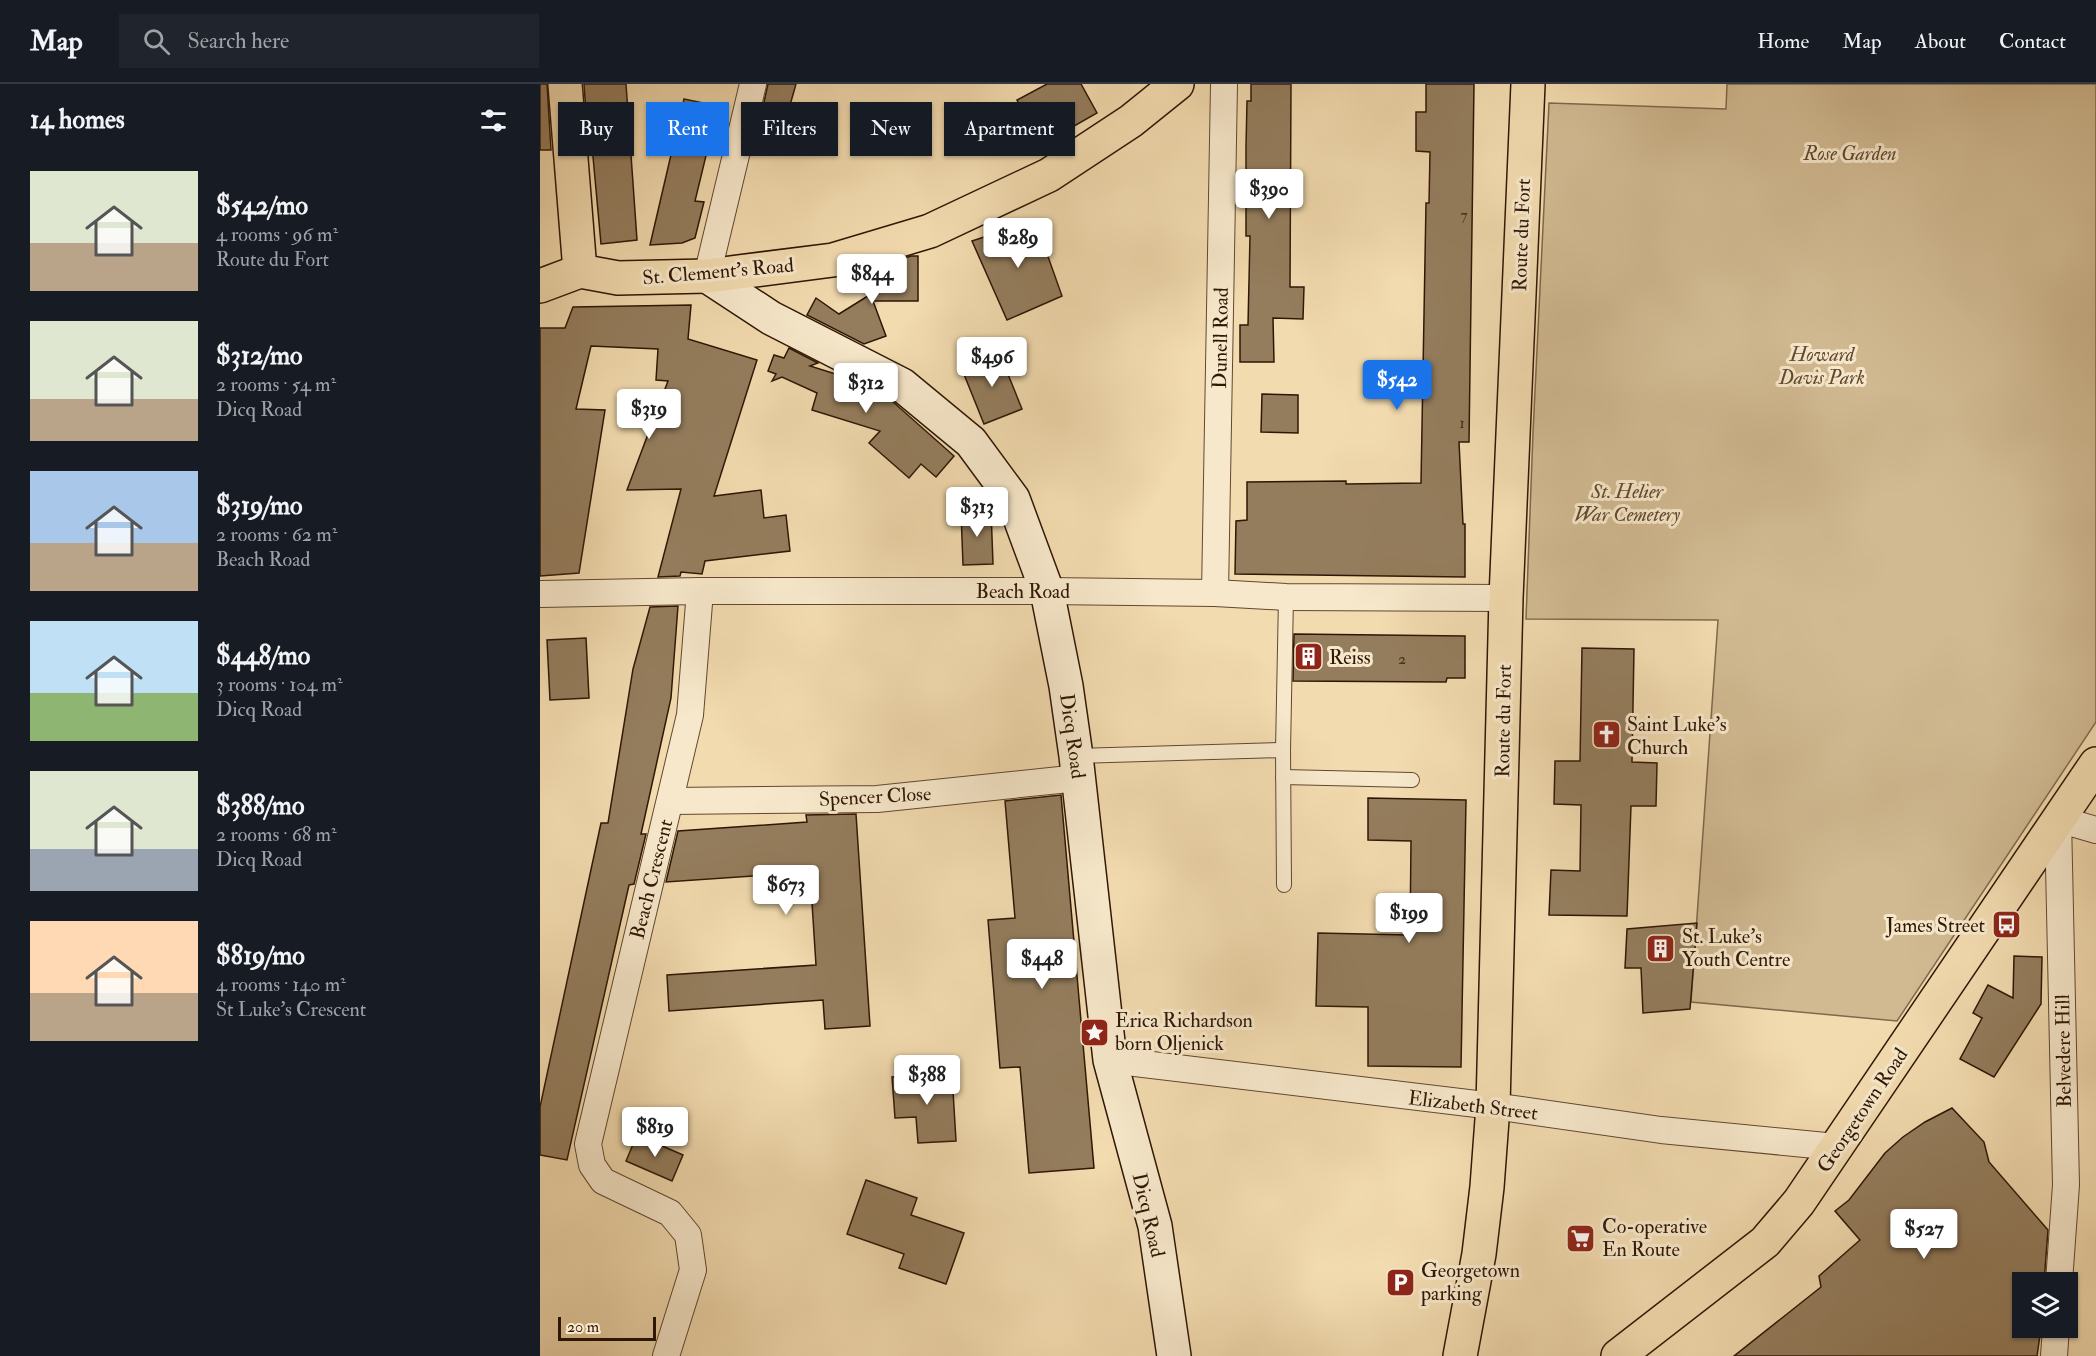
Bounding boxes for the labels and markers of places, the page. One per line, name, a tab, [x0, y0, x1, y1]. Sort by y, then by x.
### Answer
pin: $390	[1233, 169, 1305, 220]
pin: $289	[982, 218, 1054, 269]
pin: $844	[836, 254, 908, 305]
pin: $496	[956, 337, 1028, 388]
pin: $542	[1361, 360, 1433, 411]
pin: $312	[830, 363, 902, 414]
pin: $319	[613, 389, 685, 440]
pin: $313	[941, 487, 1013, 538]
building icon: Reiss	[1292, 641, 1324, 673]
place label: Reiss	[1329, 645, 1371, 670]
place label: Saint Luke's Church	[1627, 712, 1727, 760]
church icon: Saint Luke's Church	[1590, 719, 1622, 751]
pin: $673	[750, 865, 822, 916]
pin: $199	[1373, 893, 1445, 944]
bus stop icon: James Street	[1990, 909, 2022, 941]
place label: James Street	[1885, 913, 1986, 938]
place label: St. Luke's Youth Centre	[1682, 924, 1790, 972]
building icon: St. Luke's Youth Centre	[1645, 932, 1677, 964]
pin: $448	[1006, 939, 1078, 990]
place label: Erica Richardson born Oljenick	[1115, 1008, 1253, 1056]
place icon: Erica Richardson born Oljenick	[1078, 1016, 1110, 1048]
pin: $388	[891, 1055, 963, 1106]
pin: $819	[619, 1107, 691, 1158]
pin: $527	[1888, 1209, 1960, 1260]
place label: Co-operative En Route	[1602, 1214, 1707, 1262]
supermarket icon: Co-operative En Route	[1565, 1222, 1597, 1254]
place label: Georgetown parking	[1420, 1258, 1520, 1307]
parking icon: Georgetown parking	[1384, 1266, 1416, 1298]

